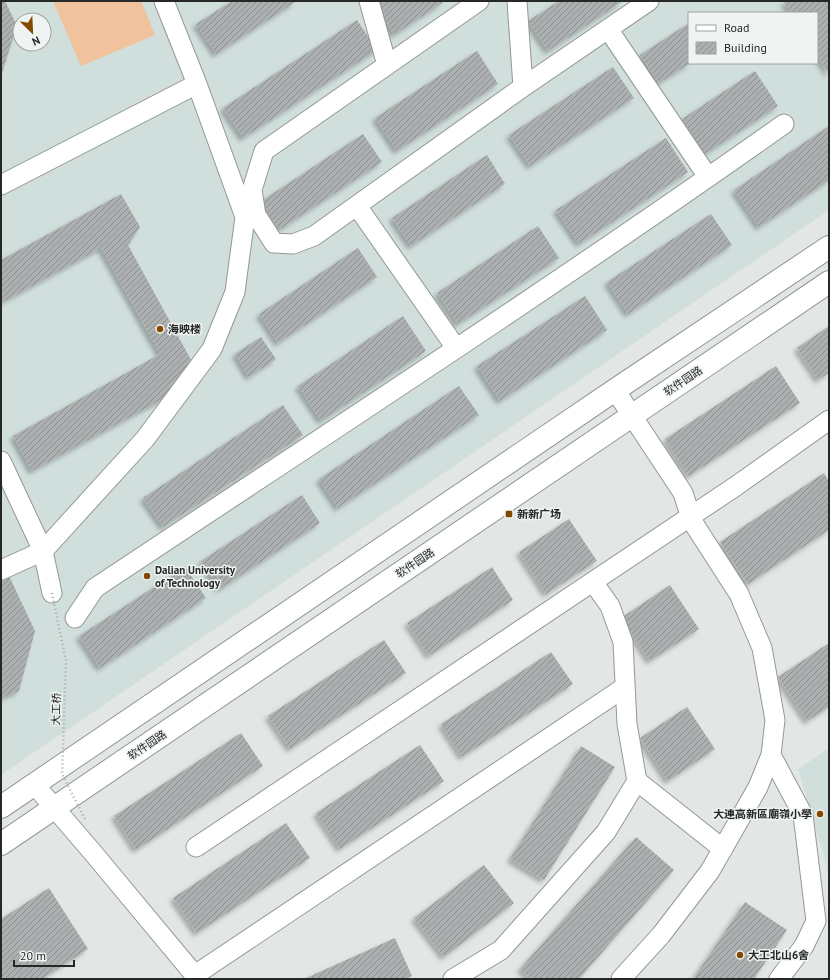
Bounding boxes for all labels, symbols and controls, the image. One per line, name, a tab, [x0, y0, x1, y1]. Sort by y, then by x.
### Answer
north arrow	[12, 12, 52, 52]
legend	[688, 12, 818, 64]
text: Road	[724, 20, 749, 35]
text: N	[30, 33, 42, 49]
text: Building	[724, 40, 767, 55]
place label: 海映楼	[168, 322, 201, 336]
marker: 海映楼	[155, 324, 165, 334]
street label: 软件园路	[661, 363, 705, 399]
place label: 新新广场	[517, 507, 561, 521]
marker: 新新广场	[504, 509, 514, 519]
street label: 软件园路	[393, 545, 437, 581]
place label: Dalian University of Technology	[155, 563, 236, 590]
marker: Dalian University of Technology	[142, 571, 152, 581]
street label: 大工桥	[48, 692, 64, 726]
street label: 软件园路	[125, 727, 169, 763]
place label: 大連高新區廟嶺小學	[713, 807, 812, 821]
marker: 大連高新區廟嶺小學	[815, 809, 825, 819]
scale bar	[14, 942, 74, 968]
text: 20 m	[20, 948, 46, 963]
place label: 大工北山6舍	[748, 948, 809, 962]
marker: 大工北山6舍	[735, 950, 745, 960]

